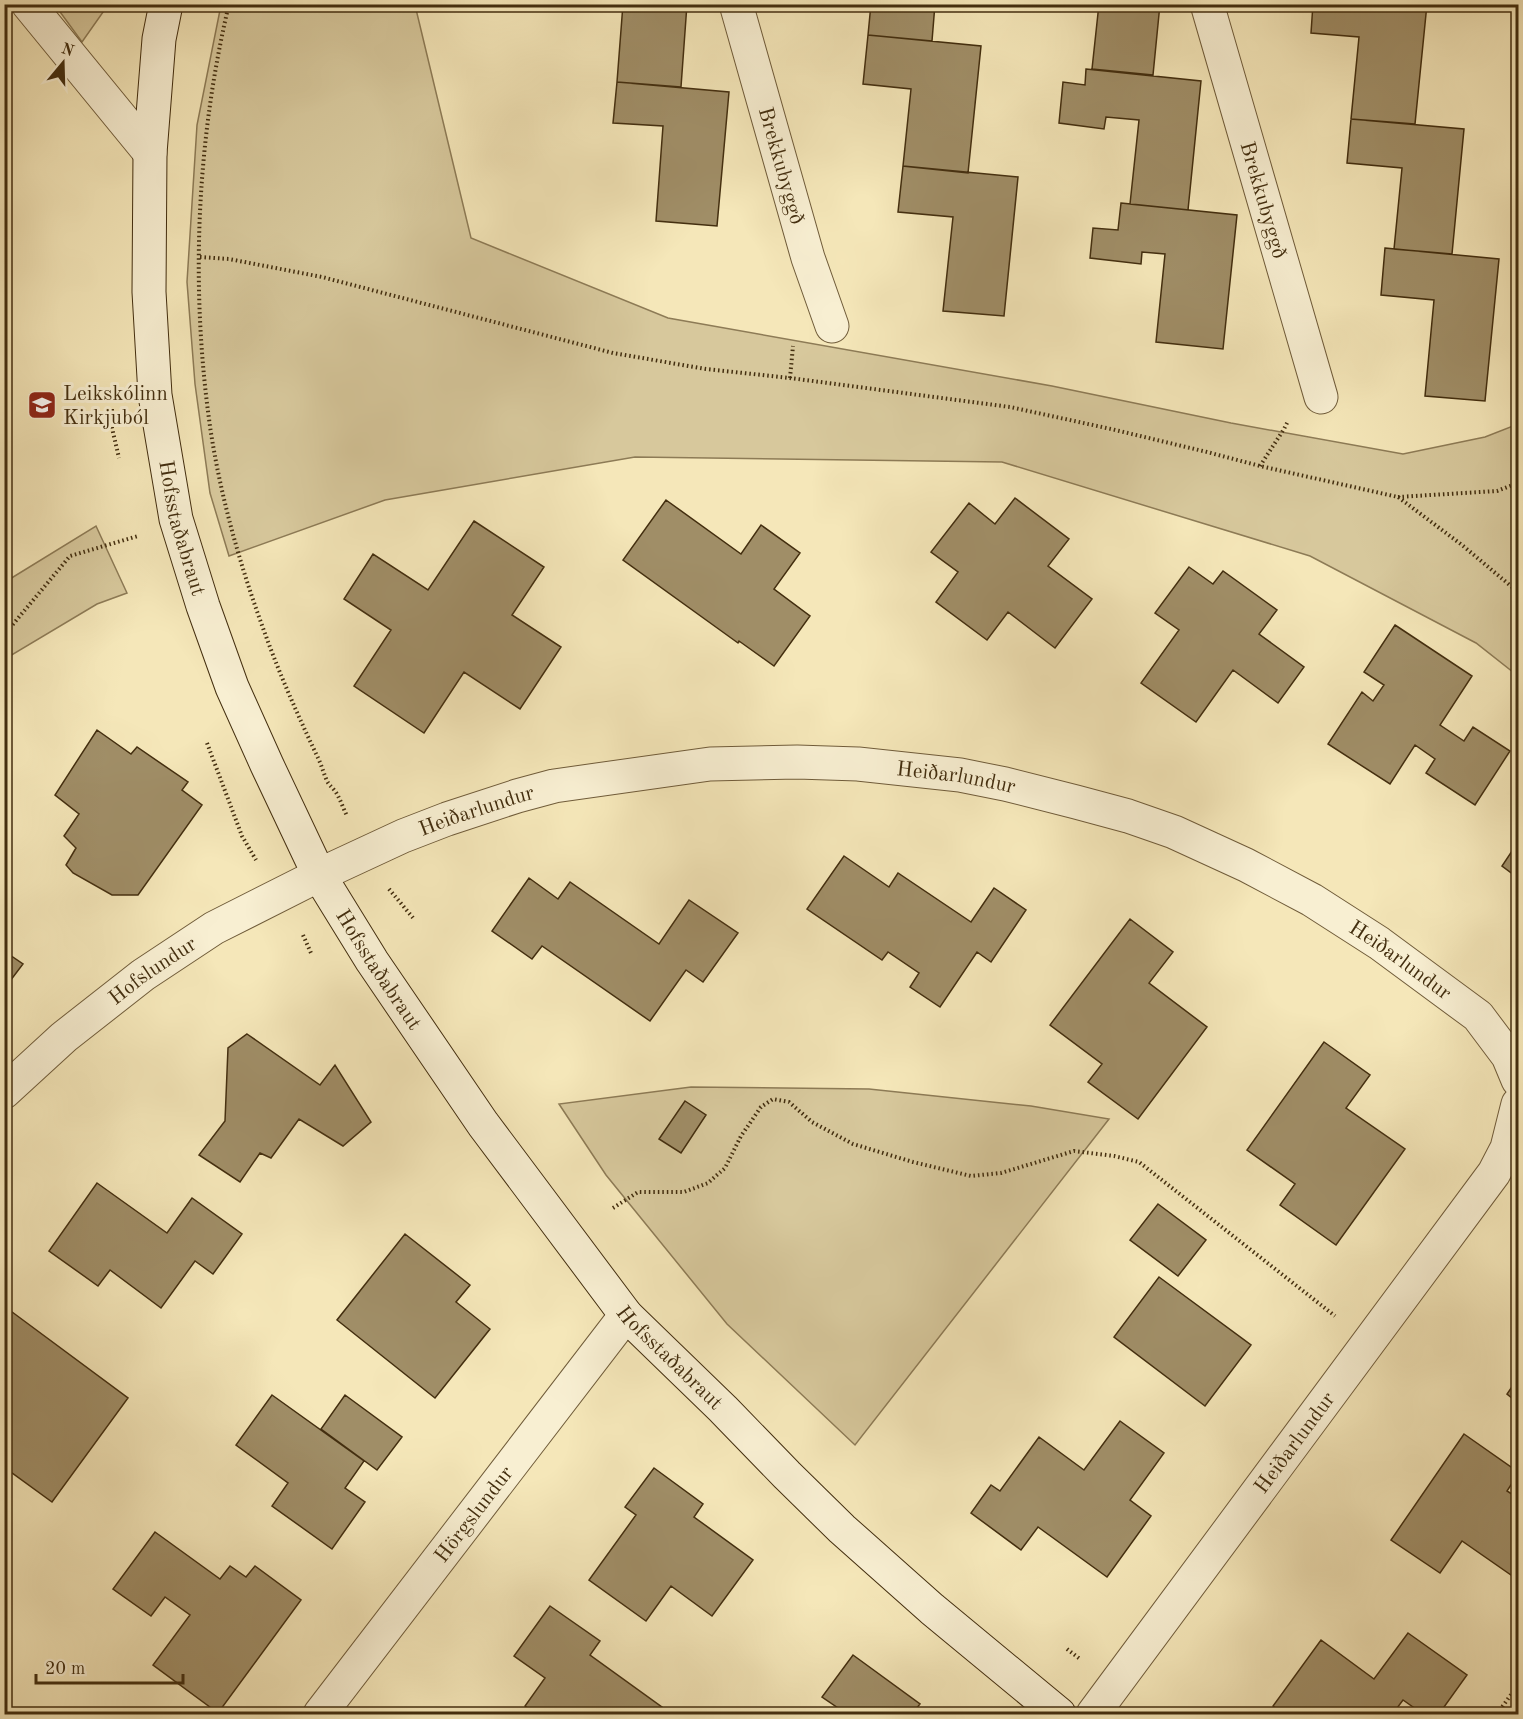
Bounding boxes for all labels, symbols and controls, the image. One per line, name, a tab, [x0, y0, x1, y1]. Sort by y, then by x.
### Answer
north arrow	[33, 33, 93, 93]
text: N	[59, 41, 76, 61]
street label: Brekkubyggð	[754, 105, 807, 227]
street label: Brekkubyggð	[1235, 139, 1289, 261]
place label: Leikskólinn Kirkjuból	[63, 384, 168, 429]
school or university icon: Leikskólinn Kirkjuból	[26, 389, 58, 421]
street label: Hofsstaðabraut	[154, 459, 208, 599]
street label: Heiðarlundur	[895, 759, 1018, 798]
street label: Heiðarlundur	[416, 783, 537, 841]
street label: Hofsstaðabraut	[331, 906, 425, 1034]
street label: Heiðarlundur	[1345, 918, 1455, 1005]
street label: Hofslundur	[105, 933, 201, 1010]
street label: Hofsstaðabraut	[611, 1303, 726, 1414]
street label: Heiðarlundur	[1251, 1388, 1340, 1498]
street label: Hörgslundur	[431, 1463, 518, 1567]
scale bar	[36, 1647, 183, 1685]
text: 20 m	[45, 1660, 85, 1678]

